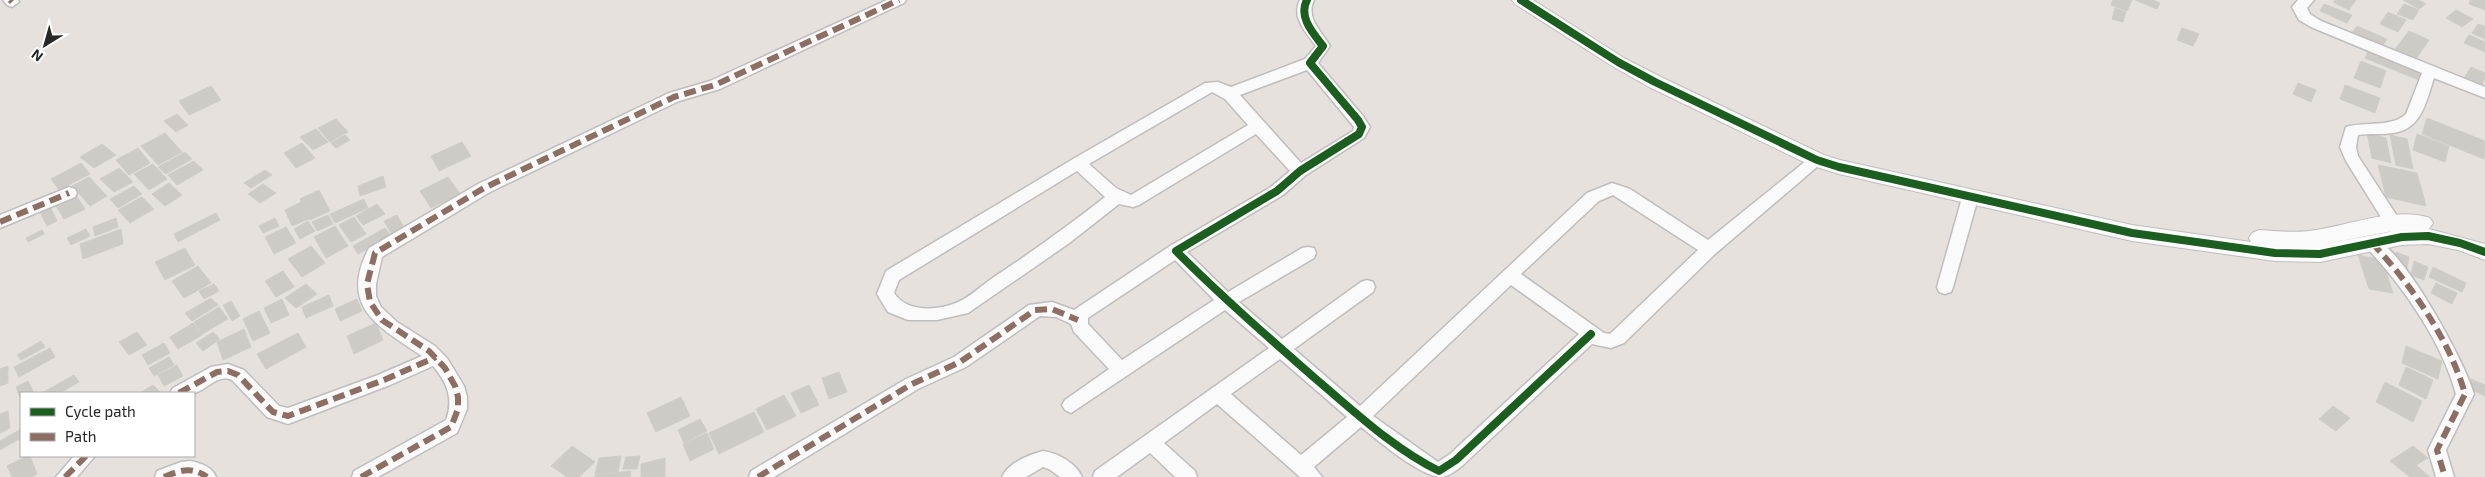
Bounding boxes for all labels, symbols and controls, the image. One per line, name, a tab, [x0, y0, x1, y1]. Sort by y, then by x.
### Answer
north arrow	[20, 20, 70, 70]
text: N	[28, 46, 46, 66]
legend	[20, 392, 195, 457]
text: Cycle path	[65, 402, 136, 420]
text: Path	[65, 427, 96, 445]

